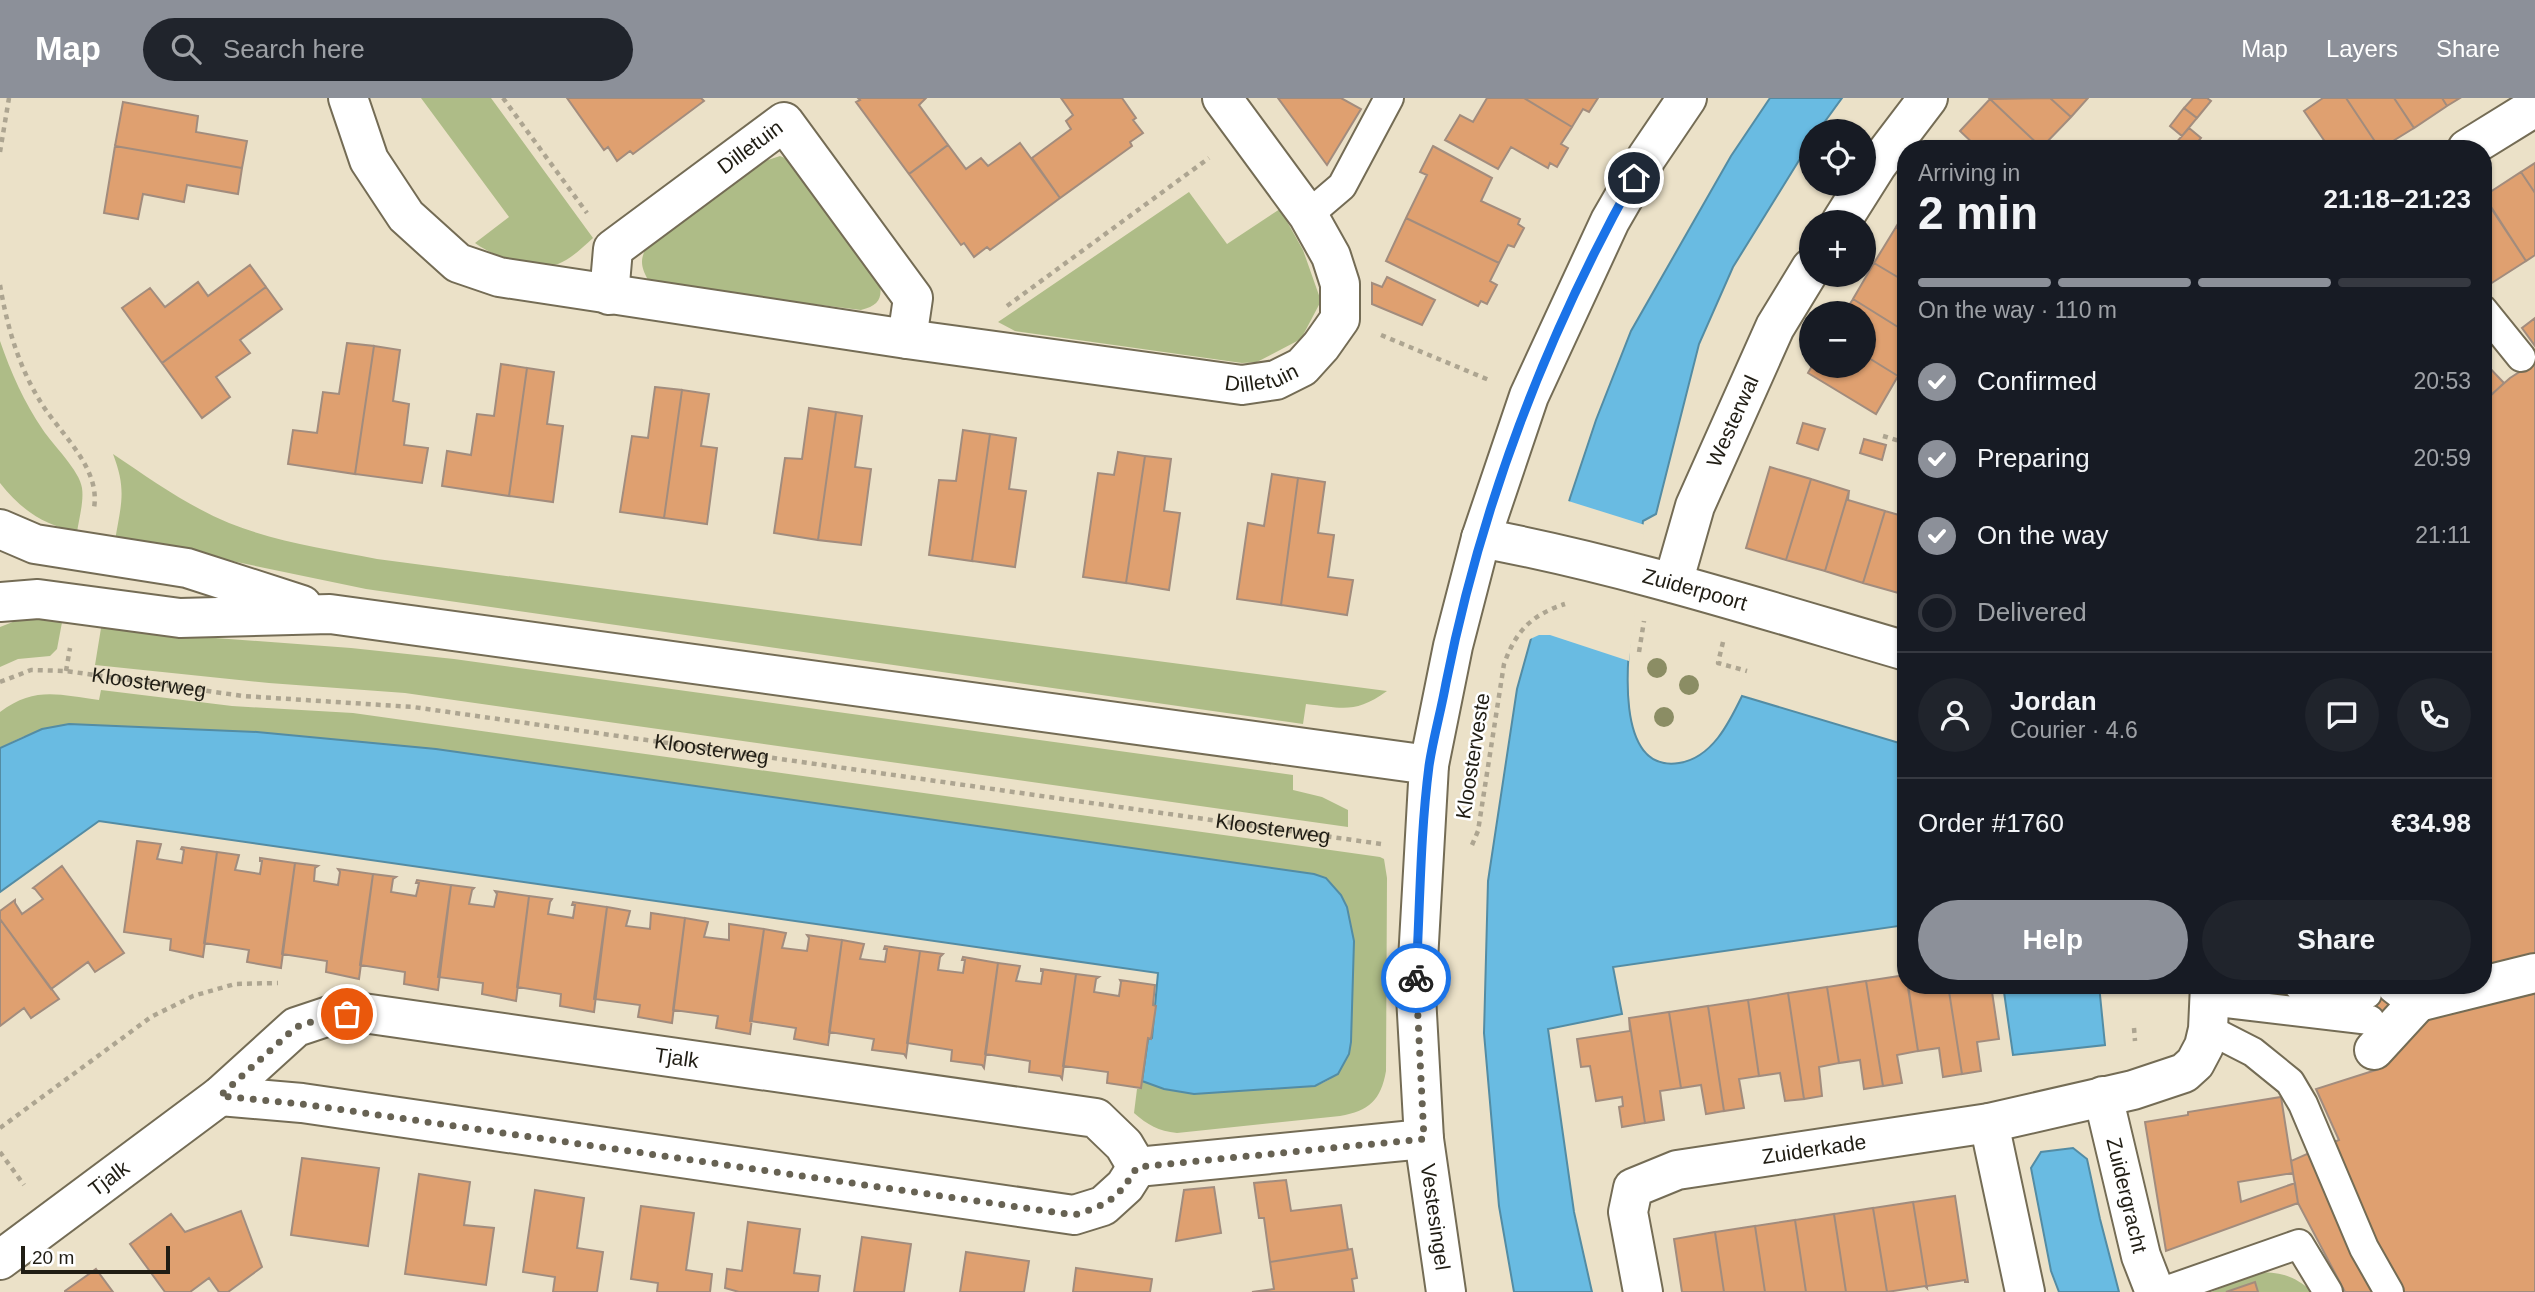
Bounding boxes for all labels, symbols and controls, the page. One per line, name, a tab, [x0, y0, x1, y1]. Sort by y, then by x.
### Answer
search box	[143, 18, 633, 81]
text: Map	[35, 30, 101, 67]
icon: search	[167, 30, 205, 68]
text: Search here	[223, 34, 365, 64]
text: Map	[2241, 35, 2288, 62]
text: Layers	[2326, 35, 2398, 62]
text: Share	[2436, 35, 2500, 62]
street label: Dilletuin	[713, 115, 787, 178]
map controls	[1799, 119, 1876, 378]
button: locate	[1799, 119, 1876, 196]
pin	[1604, 148, 1664, 208]
icon: home	[1615, 159, 1653, 197]
text: Arriving in	[1918, 160, 2020, 186]
text: 21:18–21:23	[2324, 184, 2471, 214]
text: 2 min	[1918, 187, 2038, 239]
button: +	[1799, 210, 1876, 287]
text: On the way · 110 m	[1918, 297, 2117, 323]
button: −	[1799, 301, 1876, 378]
street label: Dilletuin	[1223, 359, 1302, 396]
icon: check	[1918, 363, 1956, 401]
text: Confirmed	[1977, 366, 2097, 396]
text: 20:53	[2413, 368, 2471, 394]
street label: Westerwal	[1702, 372, 1763, 470]
icon: check	[1918, 440, 1956, 478]
text: Preparing	[1977, 443, 2090, 473]
text: 20:59	[2413, 445, 2471, 471]
icon: check	[1918, 517, 1956, 555]
text: On the way	[1977, 520, 2109, 550]
text: 21:11	[2415, 522, 2471, 548]
street label: Zuiderpoort	[1640, 564, 1750, 615]
text: Delivered	[1977, 597, 2087, 627]
street label: Kloosterweg	[90, 663, 208, 702]
button: person	[1918, 678, 1992, 752]
button: chat	[2305, 678, 2379, 752]
button: phone	[2397, 678, 2471, 752]
text: Jordan	[2010, 686, 2097, 716]
street label: Kloosterveste	[1451, 691, 1494, 821]
text: Courier · 4.6	[2010, 717, 2138, 743]
street label: Kloosterweg	[653, 729, 771, 768]
text: Order #1760	[1918, 808, 2064, 838]
text: €34.98	[2391, 808, 2471, 838]
street label: Kloosterweg	[1214, 809, 1332, 848]
button: Help	[1918, 900, 2188, 980]
button: Share	[2202, 900, 2471, 980]
courier	[1381, 943, 1451, 1013]
icon: bike	[1397, 959, 1435, 997]
pin	[317, 984, 377, 1044]
icon: bag	[328, 995, 366, 1033]
street label: Tjalk	[653, 1043, 701, 1072]
street label: Zuiderkade	[1760, 1130, 1868, 1168]
street label: Zuidergracht	[2102, 1135, 2152, 1255]
street label: Tjalk	[84, 1156, 134, 1201]
street label: Vestesingel	[1417, 1162, 1455, 1272]
scale bar	[21, 1243, 170, 1275]
text: 20 m	[32, 1247, 74, 1268]

